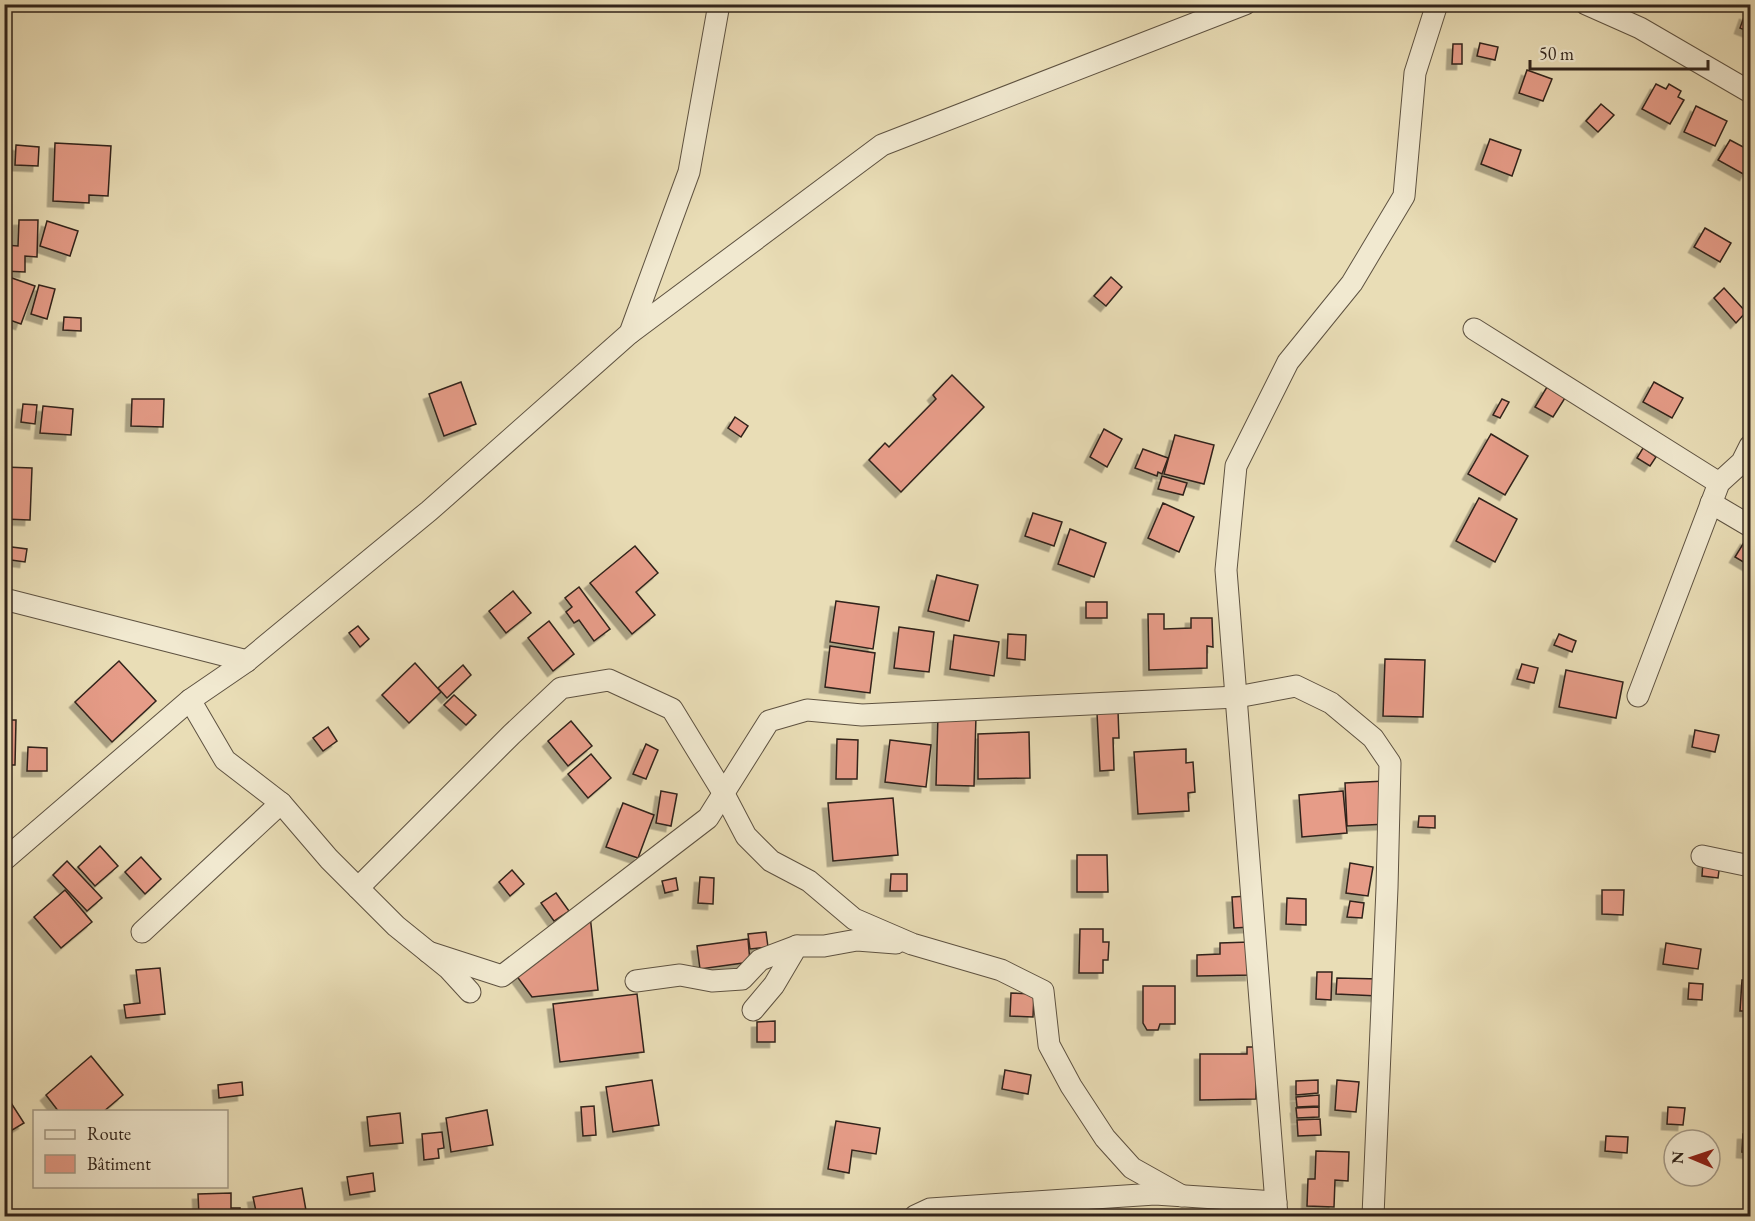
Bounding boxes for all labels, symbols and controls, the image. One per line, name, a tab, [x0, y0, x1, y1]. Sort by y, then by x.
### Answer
scale bar	[1530, 33, 1708, 71]
text: 50 m	[1539, 42, 1574, 65]
legend	[33, 1110, 228, 1188]
text: Route	[87, 1122, 131, 1145]
north arrow	[1662, 1128, 1722, 1188]
text: N	[1667, 1151, 1688, 1164]
text: Bâtiment	[87, 1152, 151, 1175]

